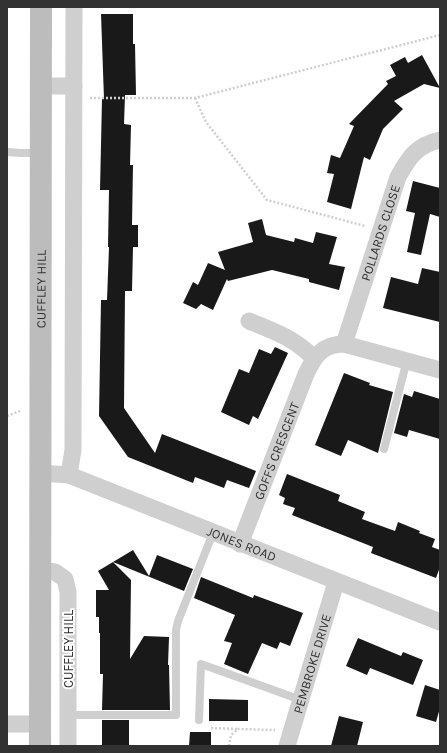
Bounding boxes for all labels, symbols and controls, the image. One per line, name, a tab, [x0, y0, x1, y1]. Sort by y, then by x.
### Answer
street label: POLLARDS CLOSE	[357, 183, 403, 283]
street label: CUFFLEY HILL	[33, 250, 48, 328]
street label: GOFFS CRESCENT	[251, 400, 302, 502]
street label: JONES ROAD	[205, 523, 279, 564]
street label: CUFFLEY HILL	[61, 610, 76, 688]
street label: PEMBROKE DRIVE	[290, 612, 334, 715]

